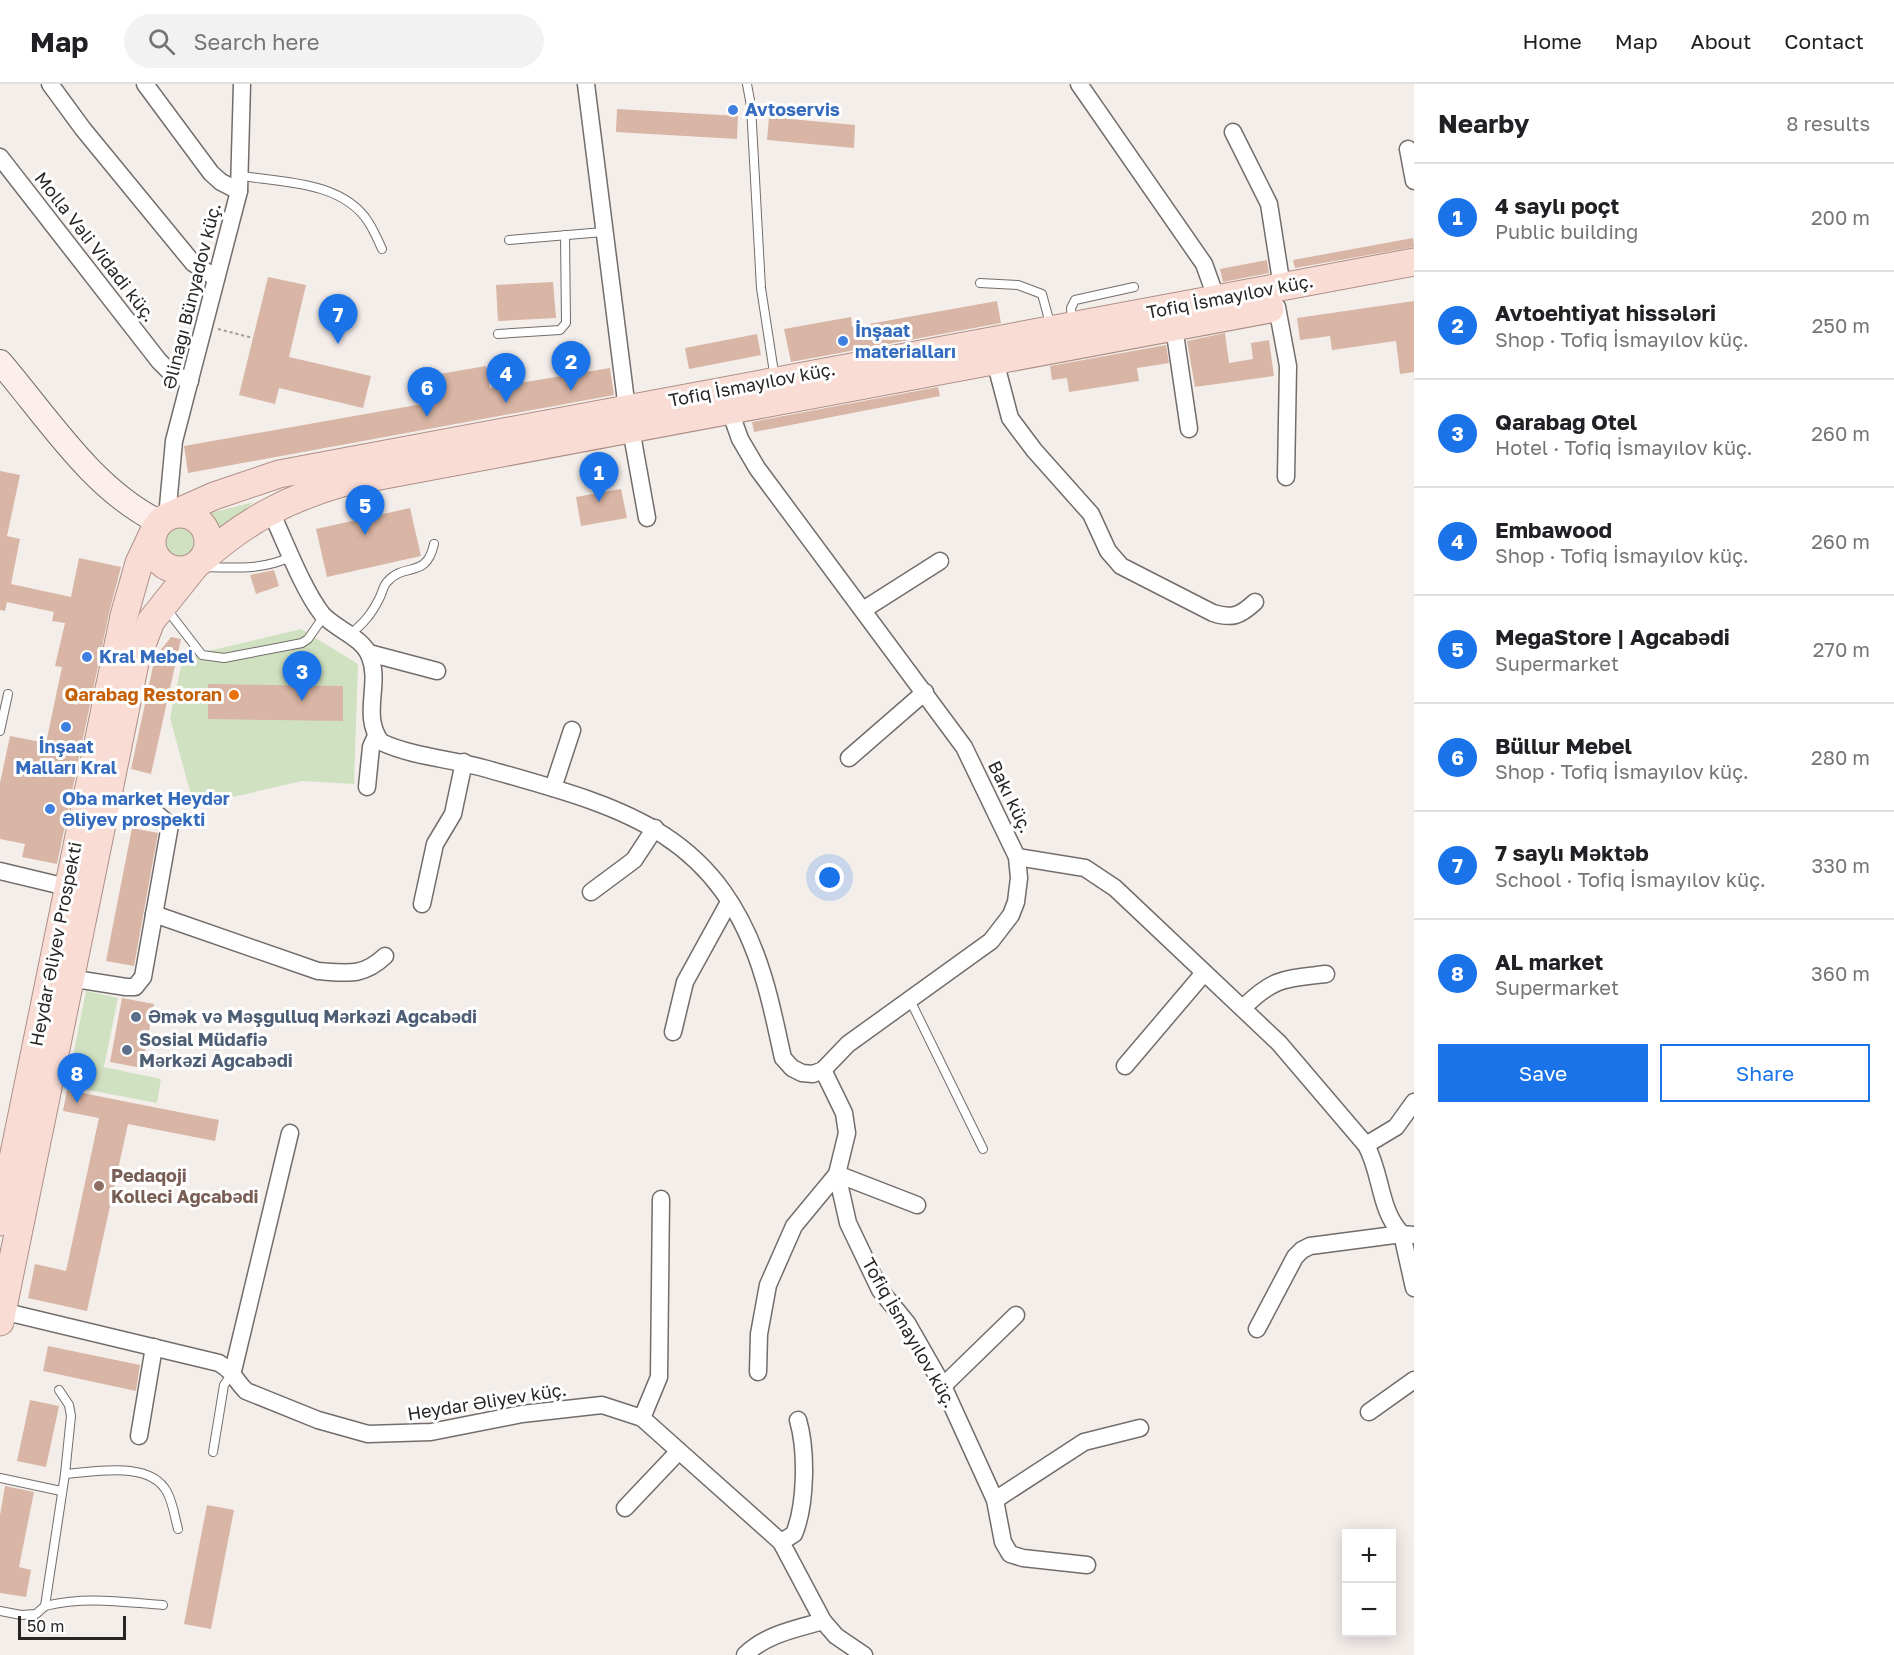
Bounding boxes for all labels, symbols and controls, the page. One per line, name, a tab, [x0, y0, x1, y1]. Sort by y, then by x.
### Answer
search box	[124, 14, 544, 68]
text: Map	[30, 25, 88, 58]
icon: search	[145, 25, 178, 58]
text: Search here	[193, 28, 319, 55]
text: Home	[1522, 28, 1582, 54]
text: Map	[1615, 28, 1658, 54]
text: About	[1691, 28, 1751, 54]
text: Contact	[1784, 28, 1864, 54]
place label: Avtoservis	[745, 98, 840, 120]
marker: Avtoservis	[726, 103, 740, 117]
text: Nearby	[1438, 108, 1529, 139]
text: 8 results	[1786, 111, 1870, 135]
street label: Molla Vəli Vidadi küç.	[30, 167, 161, 326]
text: 4 saylı poçt	[1495, 192, 1619, 219]
street label: Əlinağı Bünyadov küç.	[157, 200, 225, 391]
text: 1	[1452, 205, 1463, 229]
text: 200 m	[1811, 205, 1870, 229]
text: Public building	[1495, 219, 1638, 243]
street label: Tofiq İsmayılov küç.	[1145, 269, 1315, 323]
pin: 7	[318, 294, 358, 344]
text: Avtoehtiyat hissələri	[1495, 299, 1716, 326]
text: 2	[1451, 313, 1464, 337]
text: 250 m	[1812, 313, 1870, 337]
place label: İnşaat materialları	[855, 319, 956, 362]
text: Shop · Tofiq İsmayılov küç.	[1495, 327, 1749, 351]
marker: İnşaat materialları	[836, 334, 850, 348]
pin: 2	[552, 342, 590, 391]
pin: 4	[486, 354, 526, 403]
street label: Tofiq İsmayılov küç.	[667, 357, 837, 411]
pin: 6	[408, 368, 446, 417]
text: Qarabağ Otel	[1495, 408, 1637, 435]
text: 3	[1451, 421, 1464, 445]
text: 260 m	[1811, 421, 1870, 445]
text: Hotel · Tofiq İsmayılov küç.	[1495, 435, 1753, 459]
pin: 1	[580, 452, 618, 502]
pin: 5	[346, 486, 385, 535]
text: Embawood	[1495, 516, 1612, 543]
text: 4	[1451, 529, 1464, 553]
text: 260 m	[1811, 529, 1870, 553]
text: Shop · Tofiq İsmayılov küç.	[1495, 543, 1749, 567]
text: MegaStore | Ağcabədi	[1495, 623, 1730, 650]
text: 5	[1451, 637, 1464, 661]
text: 270 m	[1813, 637, 1870, 661]
place label: Kral Mebel	[99, 645, 194, 667]
marker: Kral Mebel	[80, 650, 94, 664]
text: Supermarket	[1495, 651, 1619, 675]
pin: 3	[282, 652, 322, 701]
place label: Qarabağ Restoran	[64, 683, 222, 705]
marker: Qarabağ Restoran	[227, 688, 241, 702]
marker: İnşaat Malları Kral	[59, 720, 73, 734]
text: Büllur Mebel	[1495, 732, 1632, 759]
place label: İnşaat Malları Kral	[15, 735, 117, 778]
text: 6	[1451, 745, 1464, 769]
text: 280 m	[1811, 745, 1870, 769]
street label: Bakı küç.	[984, 757, 1038, 836]
text: Shop · Tofiq İsmayılov küç.	[1495, 759, 1749, 783]
place label: Oba market Heydər Əliyev prospekti	[62, 787, 230, 830]
marker: Oba market Heydər Əliyev prospekti	[43, 802, 57, 816]
text: 7 saylı Məktəb	[1495, 839, 1649, 866]
street label: Heydar Əliyev Prospekti	[24, 840, 86, 1048]
text: 7	[1452, 853, 1463, 877]
text: 330 m	[1812, 853, 1870, 877]
your location	[815, 863, 844, 892]
text: School · Tofiq İsmayılov küç.	[1495, 867, 1766, 891]
text: AL market	[1495, 948, 1603, 975]
text: 8	[1451, 961, 1464, 985]
text: 360 m	[1811, 961, 1870, 985]
text: Supermarket	[1495, 975, 1619, 999]
place label: Əmək və Məşğulluq Mərkəzi Ağcabədi	[148, 1005, 477, 1027]
marker: Əmək və Məşğulluq Mərkəzi Ağcabədi	[129, 1010, 143, 1024]
place label: Sosial Müdafiə Mərkəzi Ağcabədi	[139, 1028, 293, 1071]
marker: Sosial Müdafiə Mərkəzi Ağcabədi	[120, 1043, 134, 1057]
button: Save	[1438, 1044, 1648, 1102]
button: Share	[1660, 1044, 1870, 1102]
pin: 8	[58, 1054, 97, 1103]
place label: Pedaqoji Kolleci Ağcabədi	[111, 1164, 258, 1207]
marker: Pedaqoji Kolleci Ağcabədi	[92, 1179, 106, 1193]
street label: Tofiq İsmayılov küç.	[858, 1254, 962, 1411]
street label: Heydar Əliyev küç.	[406, 1378, 568, 1424]
map controls	[1342, 1529, 1396, 1637]
button: +	[1342, 1529, 1396, 1583]
button: −	[1342, 1583, 1396, 1637]
scale bar	[18, 1613, 126, 1640]
text: 50 m	[27, 1616, 64, 1636]

